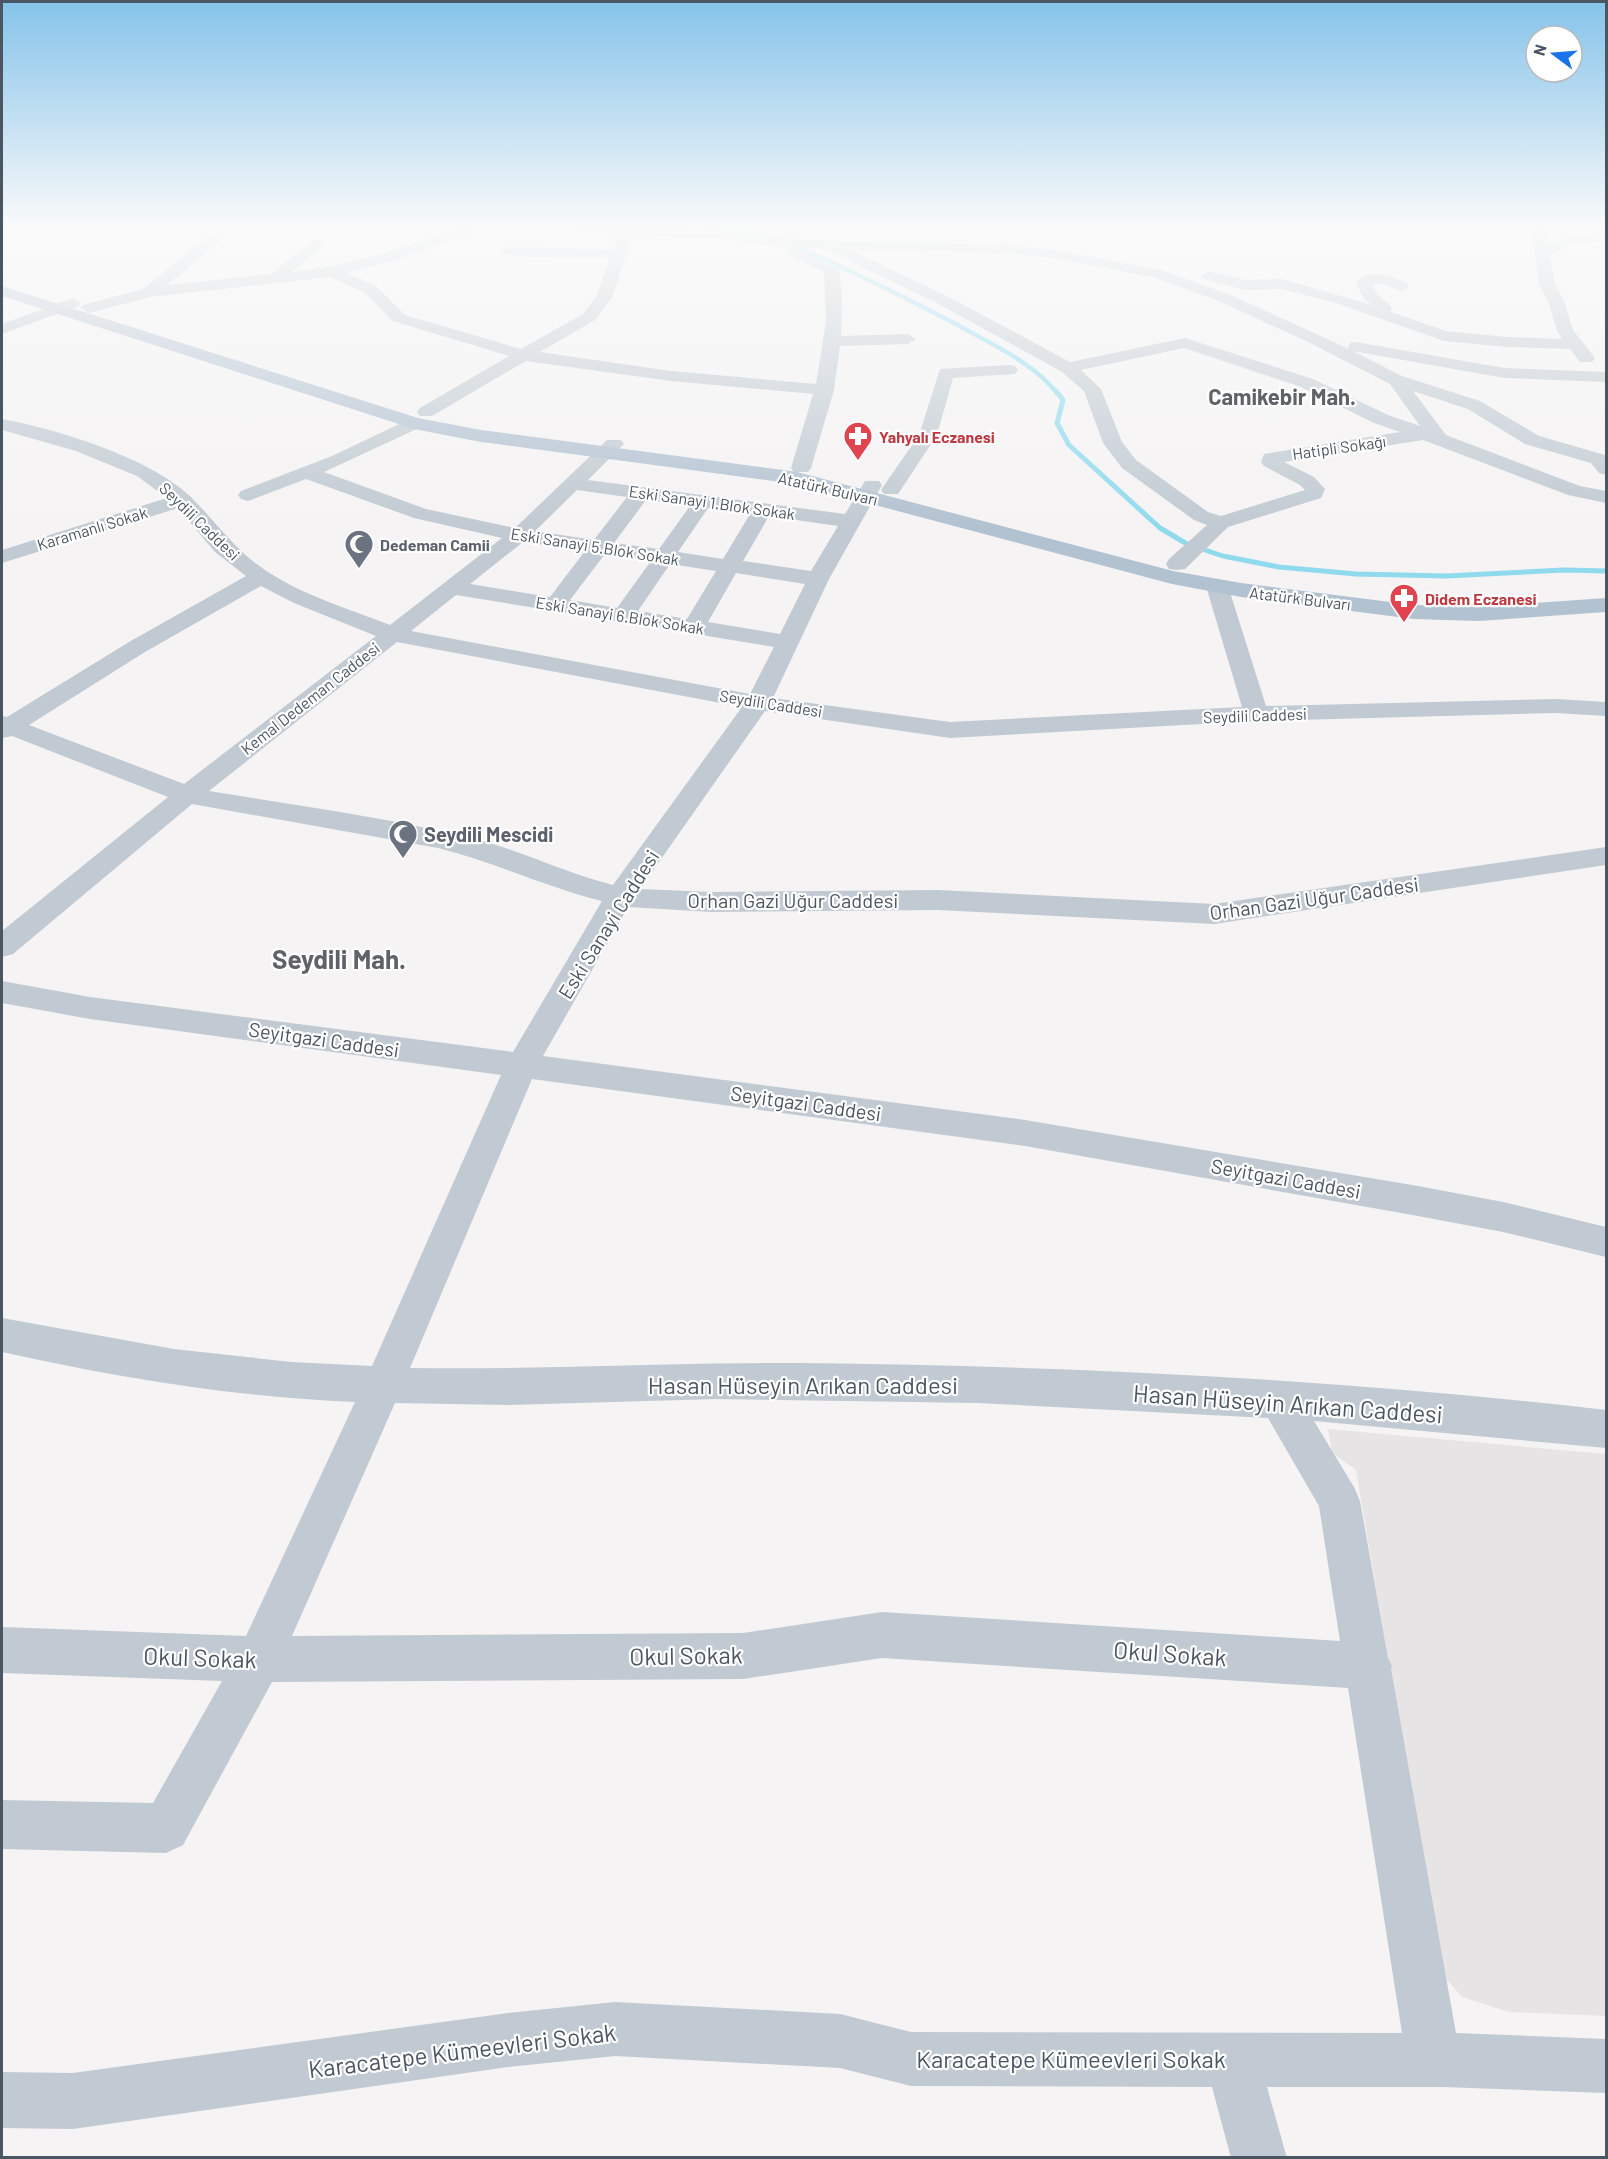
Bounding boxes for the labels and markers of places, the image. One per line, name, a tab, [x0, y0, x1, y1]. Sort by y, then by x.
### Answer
pharmacy icon: Yahyalı Eczanesi	[842, 420, 874, 462]
place label: Yahyalı Eczanesi	[879, 427, 995, 446]
mosque icon: Dedeman Camii	[343, 528, 375, 570]
place label: Dedeman Camii	[380, 535, 490, 554]
pharmacy icon: Didem Eczanesi	[1388, 582, 1420, 624]
place label: Didem Eczanesi	[1425, 589, 1537, 608]
mosque icon: Seydili Mescidi	[387, 818, 419, 860]
place label: Seydili Mescidi	[424, 822, 553, 846]

